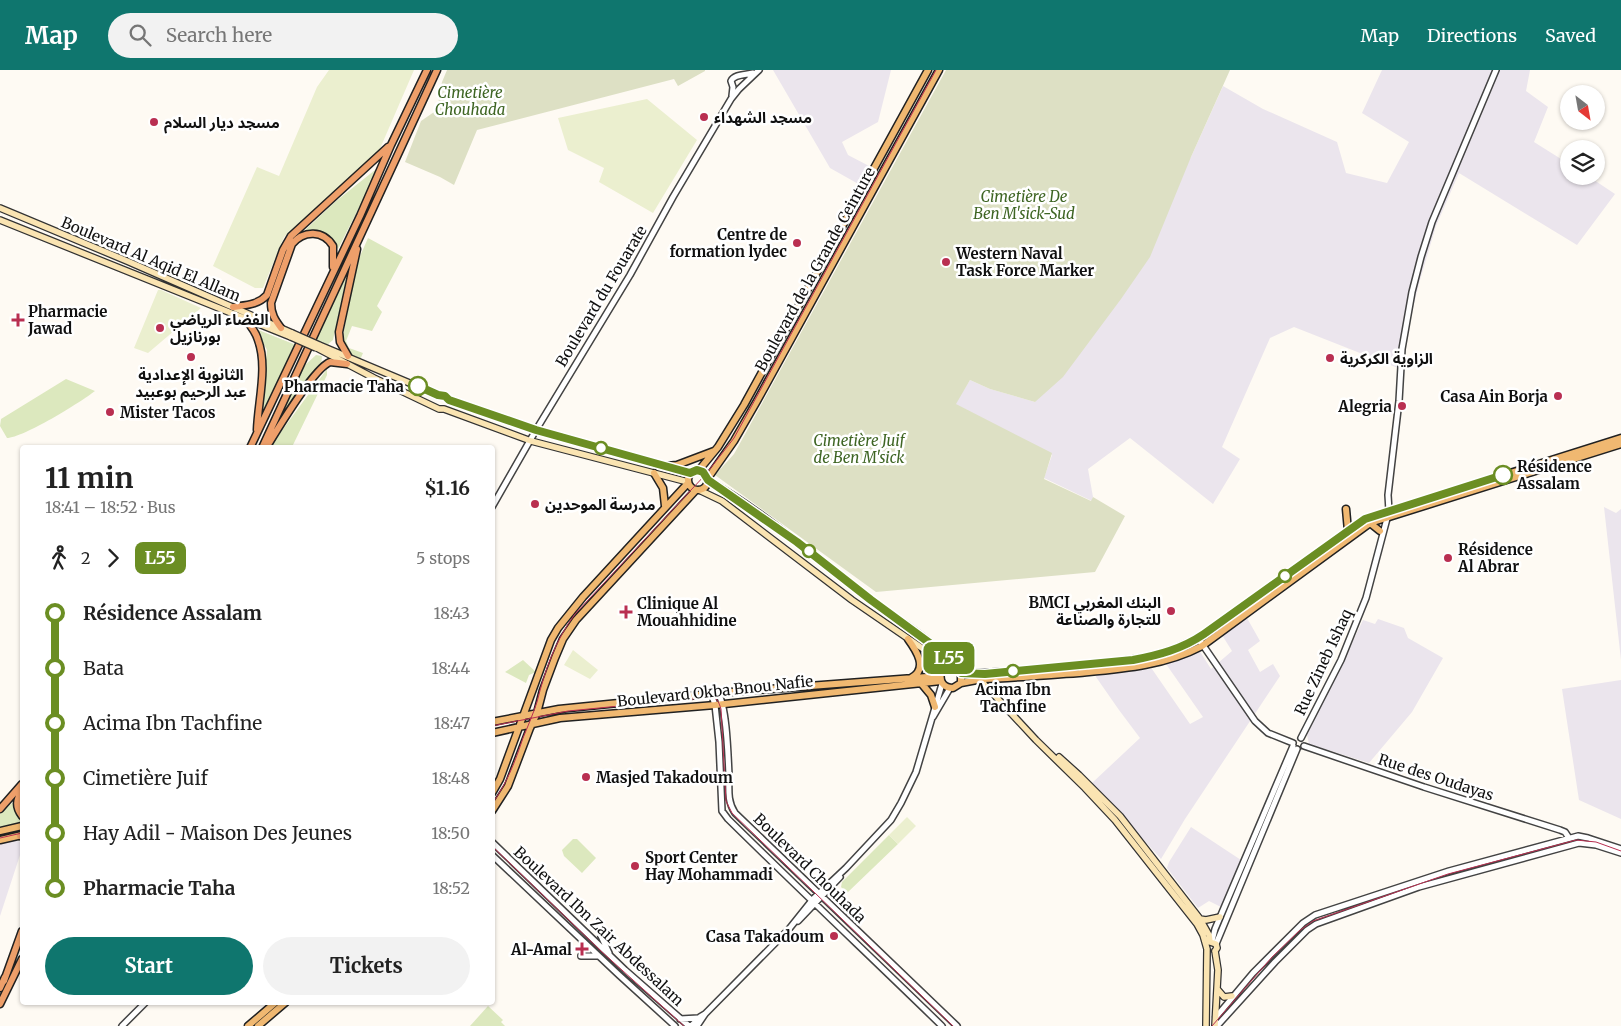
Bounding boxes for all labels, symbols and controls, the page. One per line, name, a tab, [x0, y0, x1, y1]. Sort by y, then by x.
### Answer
search box	[108, 13, 458, 58]
text: Map	[25, 20, 78, 51]
icon: search	[126, 21, 154, 49]
text: Search here	[166, 23, 272, 47]
text: Map	[1361, 24, 1399, 47]
text: Directions	[1427, 24, 1517, 47]
text: Saved	[1545, 24, 1596, 47]
park label: Cimetière Chouhada	[435, 83, 505, 119]
north arrow	[1560, 85, 1605, 130]
map controls	[1560, 85, 1605, 185]
place label: مسجد الشهداء	[714, 108, 812, 127]
marker: مسجد الشهداء	[698, 111, 710, 123]
place label: مسجد ديار السلام	[164, 113, 280, 134]
marker: مسجد ديار السلام	[148, 116, 160, 128]
button: layers	[1560, 140, 1605, 185]
street label: Boulevard de la Grande Ceinture	[751, 163, 879, 374]
park label: Cimetière De Ben M'sick-Sud	[973, 187, 1075, 223]
street label: Boulevard Al Aqid El Allam	[58, 213, 244, 306]
street label: Boulevard du Fouarate	[551, 222, 651, 370]
place label: Centre de formation lydec	[670, 225, 787, 261]
marker: Centre de formation lydec	[791, 237, 803, 249]
place label: Western Naval Task Force Marker	[955, 244, 1094, 280]
marker: Western Naval Task Force Marker	[940, 256, 952, 268]
place label: Pharmacie Jawad	[27, 302, 107, 338]
place label: الفضاء الرياضي بورنازيل	[170, 310, 269, 346]
marker: Pharmacie Jawad	[12, 314, 24, 326]
marker: الفضاء الرياضي بورنازيل	[154, 322, 166, 334]
place label: الزاوية الكركرية	[1340, 349, 1433, 368]
marker: الثانوية الإعدادية عبد الرحيم بوعبيد	[185, 351, 197, 363]
marker: الزاوية الكركرية	[1324, 352, 1336, 364]
place label: الثانوية الإعدادية عبد الرحيم بوعبيد	[135, 365, 247, 403]
marker: Pharmacie Taha	[408, 376, 428, 396]
place label: Pharmacie Taha	[284, 377, 405, 396]
place label: Casa Ain Borja	[1440, 387, 1549, 406]
marker: Casa Ain Borja	[1552, 390, 1564, 402]
place label: Alegria	[1337, 397, 1393, 416]
marker: Alegria	[1396, 400, 1408, 412]
place label: Mister Tacos	[120, 403, 216, 422]
marker: Mister Tacos	[104, 406, 116, 418]
park label: Cimetière Juif de Ben M'sick	[813, 431, 907, 467]
unlabelled marker	[594, 441, 608, 455]
place label: Résidence Assalam	[1516, 457, 1592, 493]
text: 11 min	[45, 460, 133, 496]
marker: Résidence Assalam	[1493, 465, 1513, 485]
text: $1.16	[424, 476, 470, 500]
place label: مدرسة الموحدين	[545, 495, 655, 514]
text: 18:41 – 18:52 · Bus	[45, 497, 176, 517]
marker: مدرسة الموحدين	[529, 498, 541, 510]
place label: Résidence Al Abrar	[1457, 540, 1533, 576]
icon: walk	[45, 544, 73, 572]
icon: forward	[99, 544, 127, 572]
unlabelled marker	[802, 544, 816, 558]
text: L55	[145, 546, 176, 569]
text: 2	[81, 548, 91, 568]
text: 5 stops	[416, 548, 470, 568]
marker: Résidence Al Abrar	[1442, 552, 1454, 564]
unlabelled marker	[1278, 569, 1292, 583]
place label: BMCI البنك المغربي للتجارة والصناعة	[1028, 593, 1161, 629]
place label: Clinique Al Mouahhidine	[637, 594, 737, 630]
text: Résidence Assalam	[83, 601, 262, 625]
text: 18:43	[433, 603, 470, 623]
marker: Clinique Al Mouahhidine	[619, 605, 633, 619]
marker: BMCI البنك المغربي للتجارة والصناعة	[1165, 605, 1177, 617]
street label: Rue Zineb Ishaq	[1290, 606, 1356, 718]
line badge: L55	[920, 642, 978, 674]
text: L55	[933, 646, 965, 669]
text: Bata	[83, 656, 124, 680]
text: 18:44	[431, 658, 470, 678]
marker: Acima Ibn Tachfine	[1006, 664, 1020, 678]
street label: Boulevard Okba Bnou Nafie	[616, 671, 814, 711]
place label: Acima Ibn Tachfine	[974, 680, 1051, 716]
text: Acima Ibn Tachfine	[83, 711, 262, 735]
text: 18:47	[434, 713, 470, 733]
street label: Rue des Oudayas	[1376, 749, 1496, 805]
text: Cimetière Juif	[83, 766, 208, 790]
text: 18:48	[432, 768, 470, 788]
place label: Masjed Takadoum	[596, 768, 733, 787]
marker: Masjed Takadoum	[580, 771, 592, 783]
street label: Boulevard Chouhada	[750, 809, 870, 927]
text: Hay Adil - Maison Des Jeunes	[83, 821, 352, 845]
text: 18:50	[431, 823, 470, 843]
street label: Boulevard Ibn Zair Abdessalam	[510, 842, 688, 1010]
place label: Sport Center Hay Mohammadi	[645, 848, 773, 884]
marker: Sport Center Hay Mohammadi	[629, 860, 641, 872]
text: Pharmacie Taha	[83, 876, 235, 900]
text: 18:52	[433, 878, 470, 898]
place label: Casa Takadoum	[706, 927, 824, 946]
marker: Casa Takadoum	[828, 930, 840, 942]
button: Start	[45, 937, 253, 995]
button: Tickets	[263, 937, 470, 995]
place label: Al-Amal	[510, 940, 572, 959]
marker: Al-Amal	[576, 943, 588, 955]

